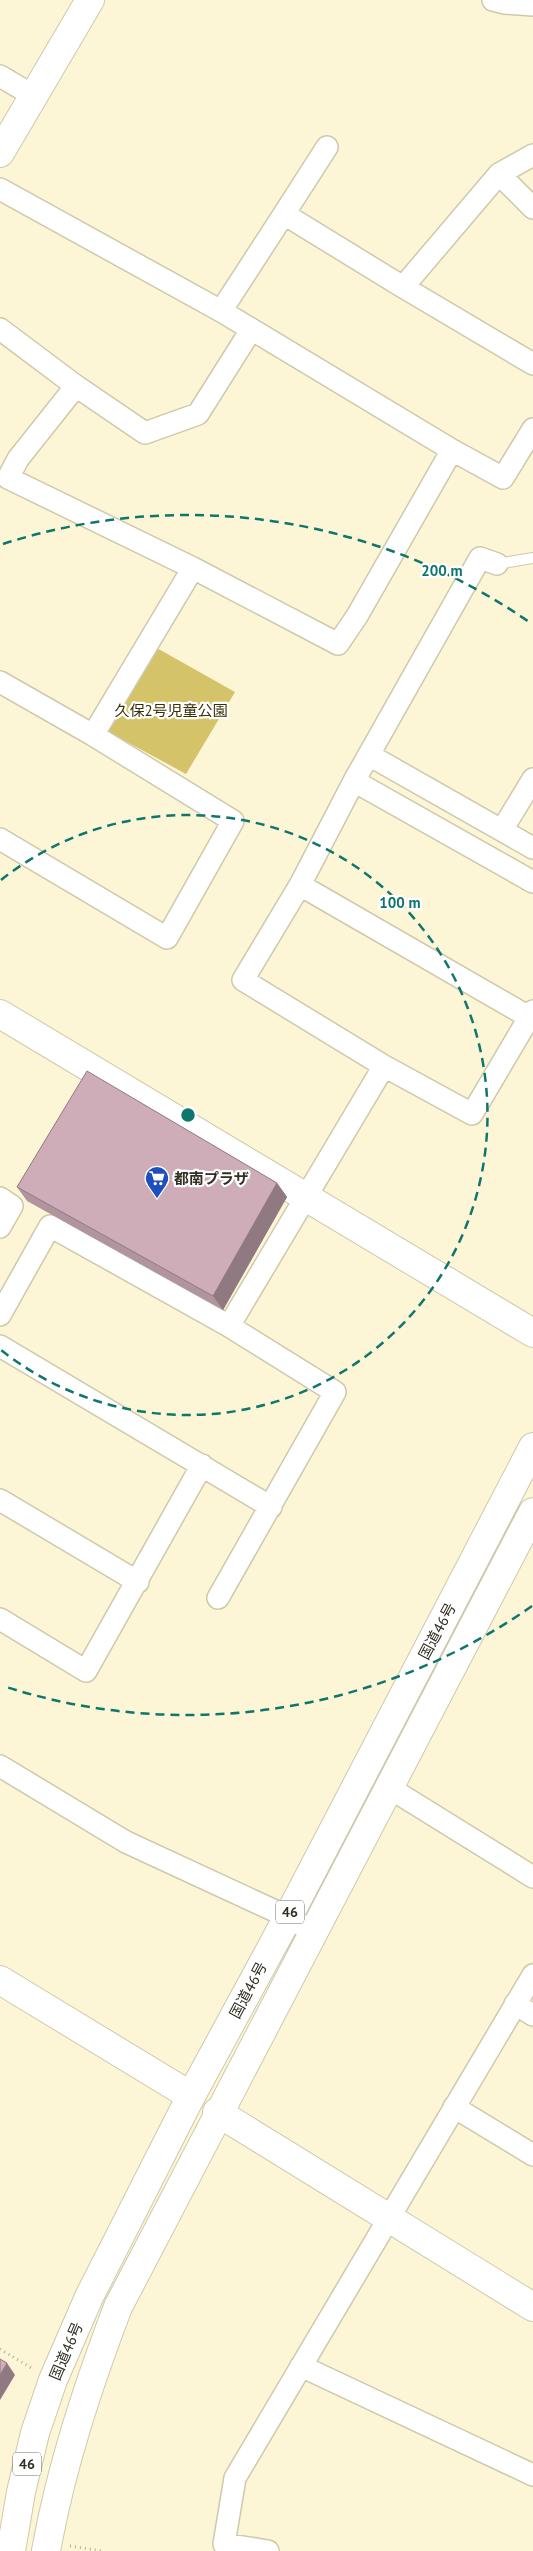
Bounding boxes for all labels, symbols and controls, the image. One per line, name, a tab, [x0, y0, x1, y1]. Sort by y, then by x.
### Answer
text: 200 m	[421, 561, 463, 580]
park label: 久保2号児童公園	[114, 701, 228, 720]
text: 100 m	[379, 893, 421, 912]
centre of rings	[179, 1106, 197, 1124]
supermarket icon: 都南プラザ	[144, 1165, 170, 1199]
place label: 都南プラザ	[174, 1169, 249, 1188]
street label: 国道46号	[414, 1599, 460, 1663]
road number: 46	[276, 1900, 304, 1924]
street label: 国道46号	[225, 1958, 271, 2022]
street label: 国道46号	[45, 2319, 87, 2383]
road number: 46	[13, 2452, 41, 2476]

